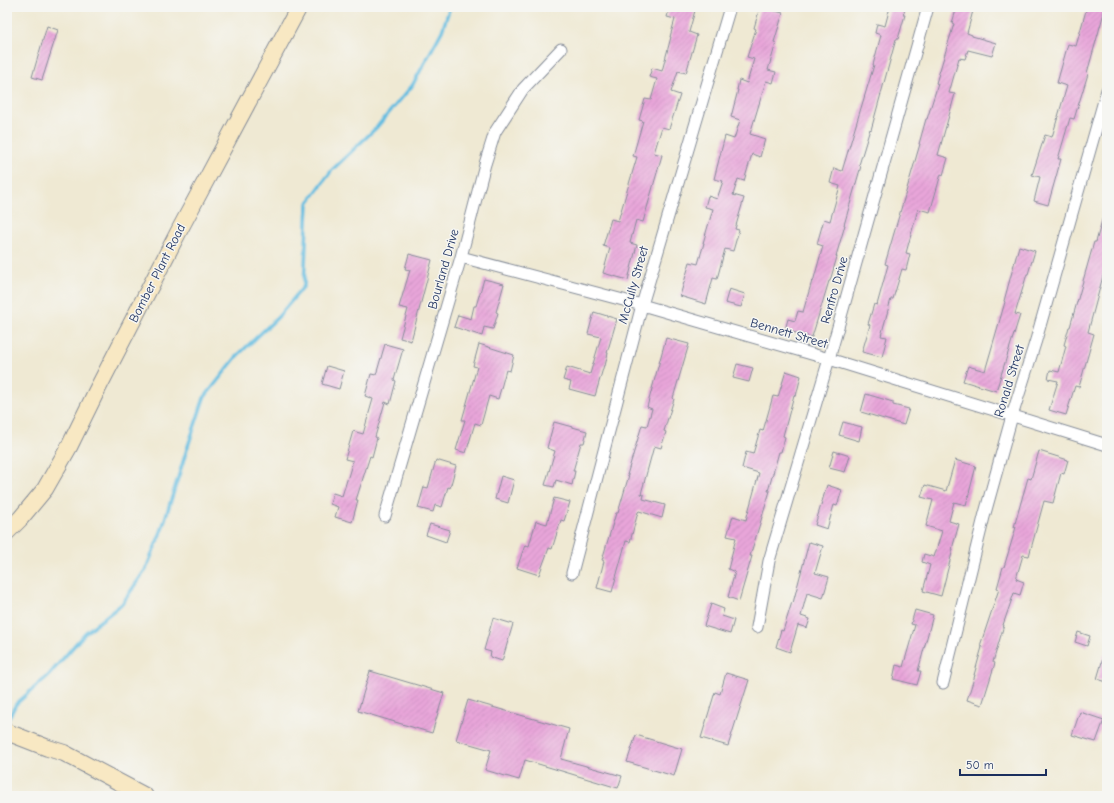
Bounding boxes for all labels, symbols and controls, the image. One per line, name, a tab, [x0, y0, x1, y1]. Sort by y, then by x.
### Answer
street label: Bomber Plant Road	[126, 221, 188, 325]
street label: Bourland Drive	[424, 227, 462, 311]
street label: McCully Street	[615, 243, 652, 326]
street label: Renfro Drive	[817, 254, 851, 325]
street label: Bennett Street	[749, 315, 831, 352]
street label: Ronald Street	[991, 342, 1028, 419]
scale bar	[960, 751, 1046, 777]
text: 50 m	[966, 758, 994, 772]

